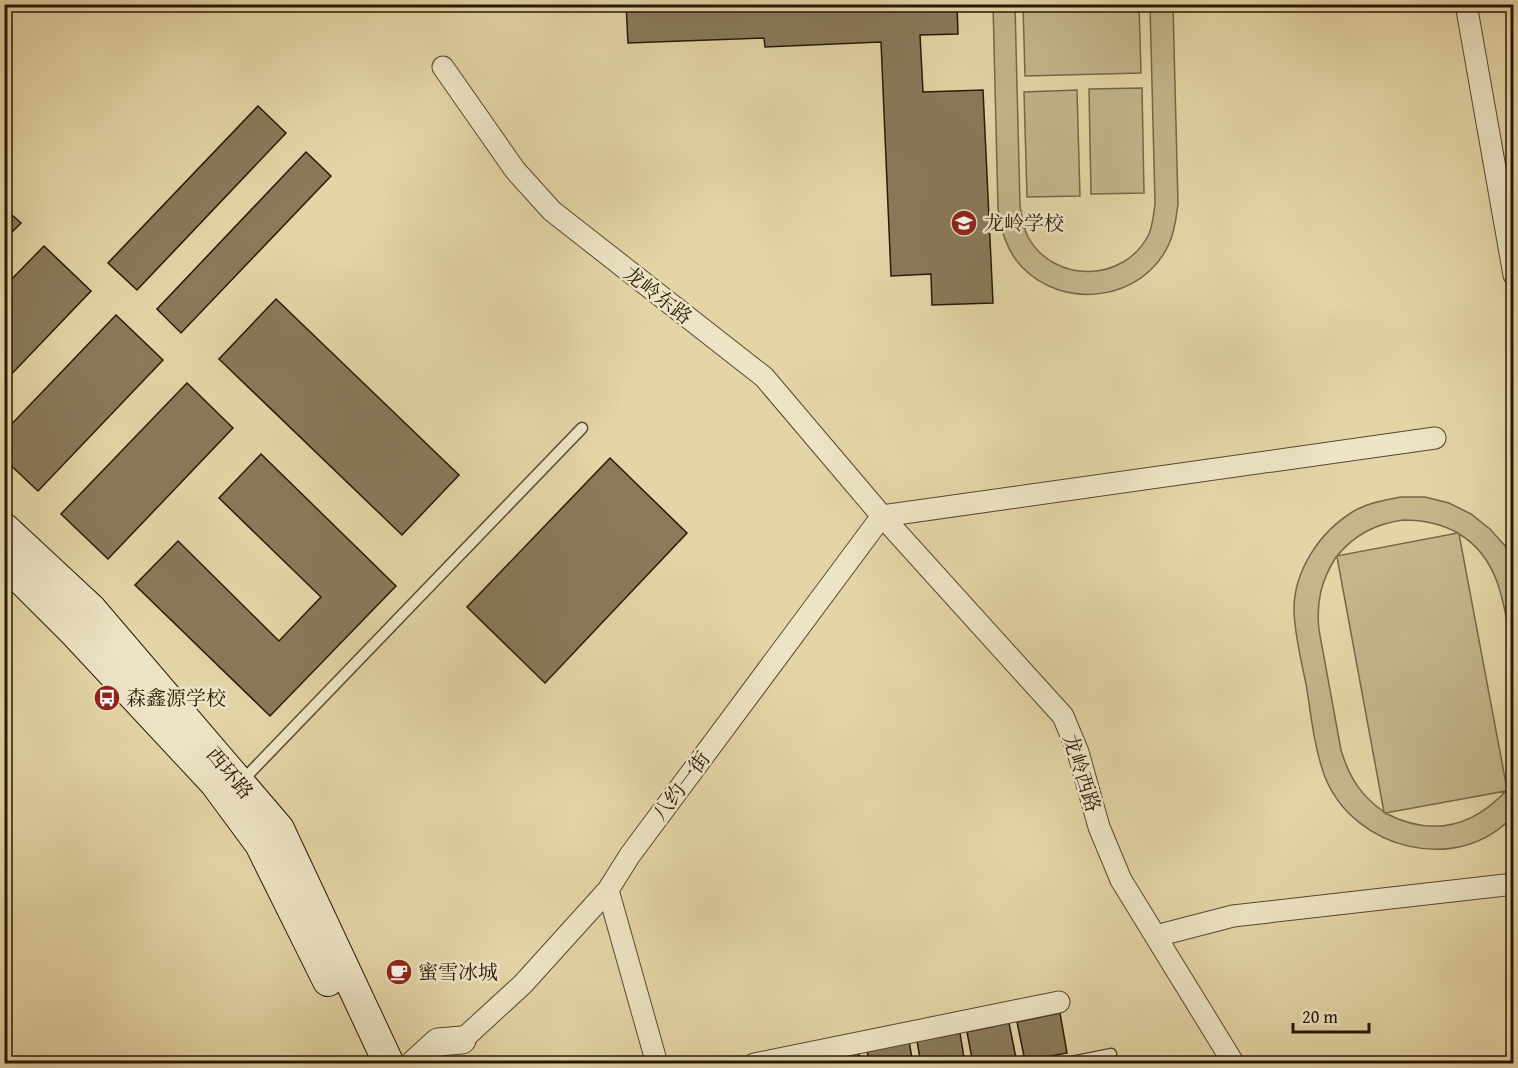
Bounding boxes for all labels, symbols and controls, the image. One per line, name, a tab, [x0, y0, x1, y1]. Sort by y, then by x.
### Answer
school or university icon: 龙岭学校	[949, 208, 979, 238]
place label: 龙岭学校	[984, 208, 1064, 237]
street label: 龙岭东路	[618, 259, 699, 331]
bus stop icon: 森鑫源学校	[92, 683, 122, 713]
place label: 森鑫源学校	[126, 683, 226, 712]
street label: 龙岭西路	[1056, 730, 1109, 815]
street label: 西环路	[200, 740, 261, 805]
street label: 八约一街	[645, 745, 716, 826]
cafe icon: 蜜雪冰城	[384, 957, 414, 987]
place label: 蜜雪冰城	[418, 957, 498, 986]
scale bar	[1293, 996, 1370, 1034]
text: 20 m	[1302, 1003, 1338, 1030]

